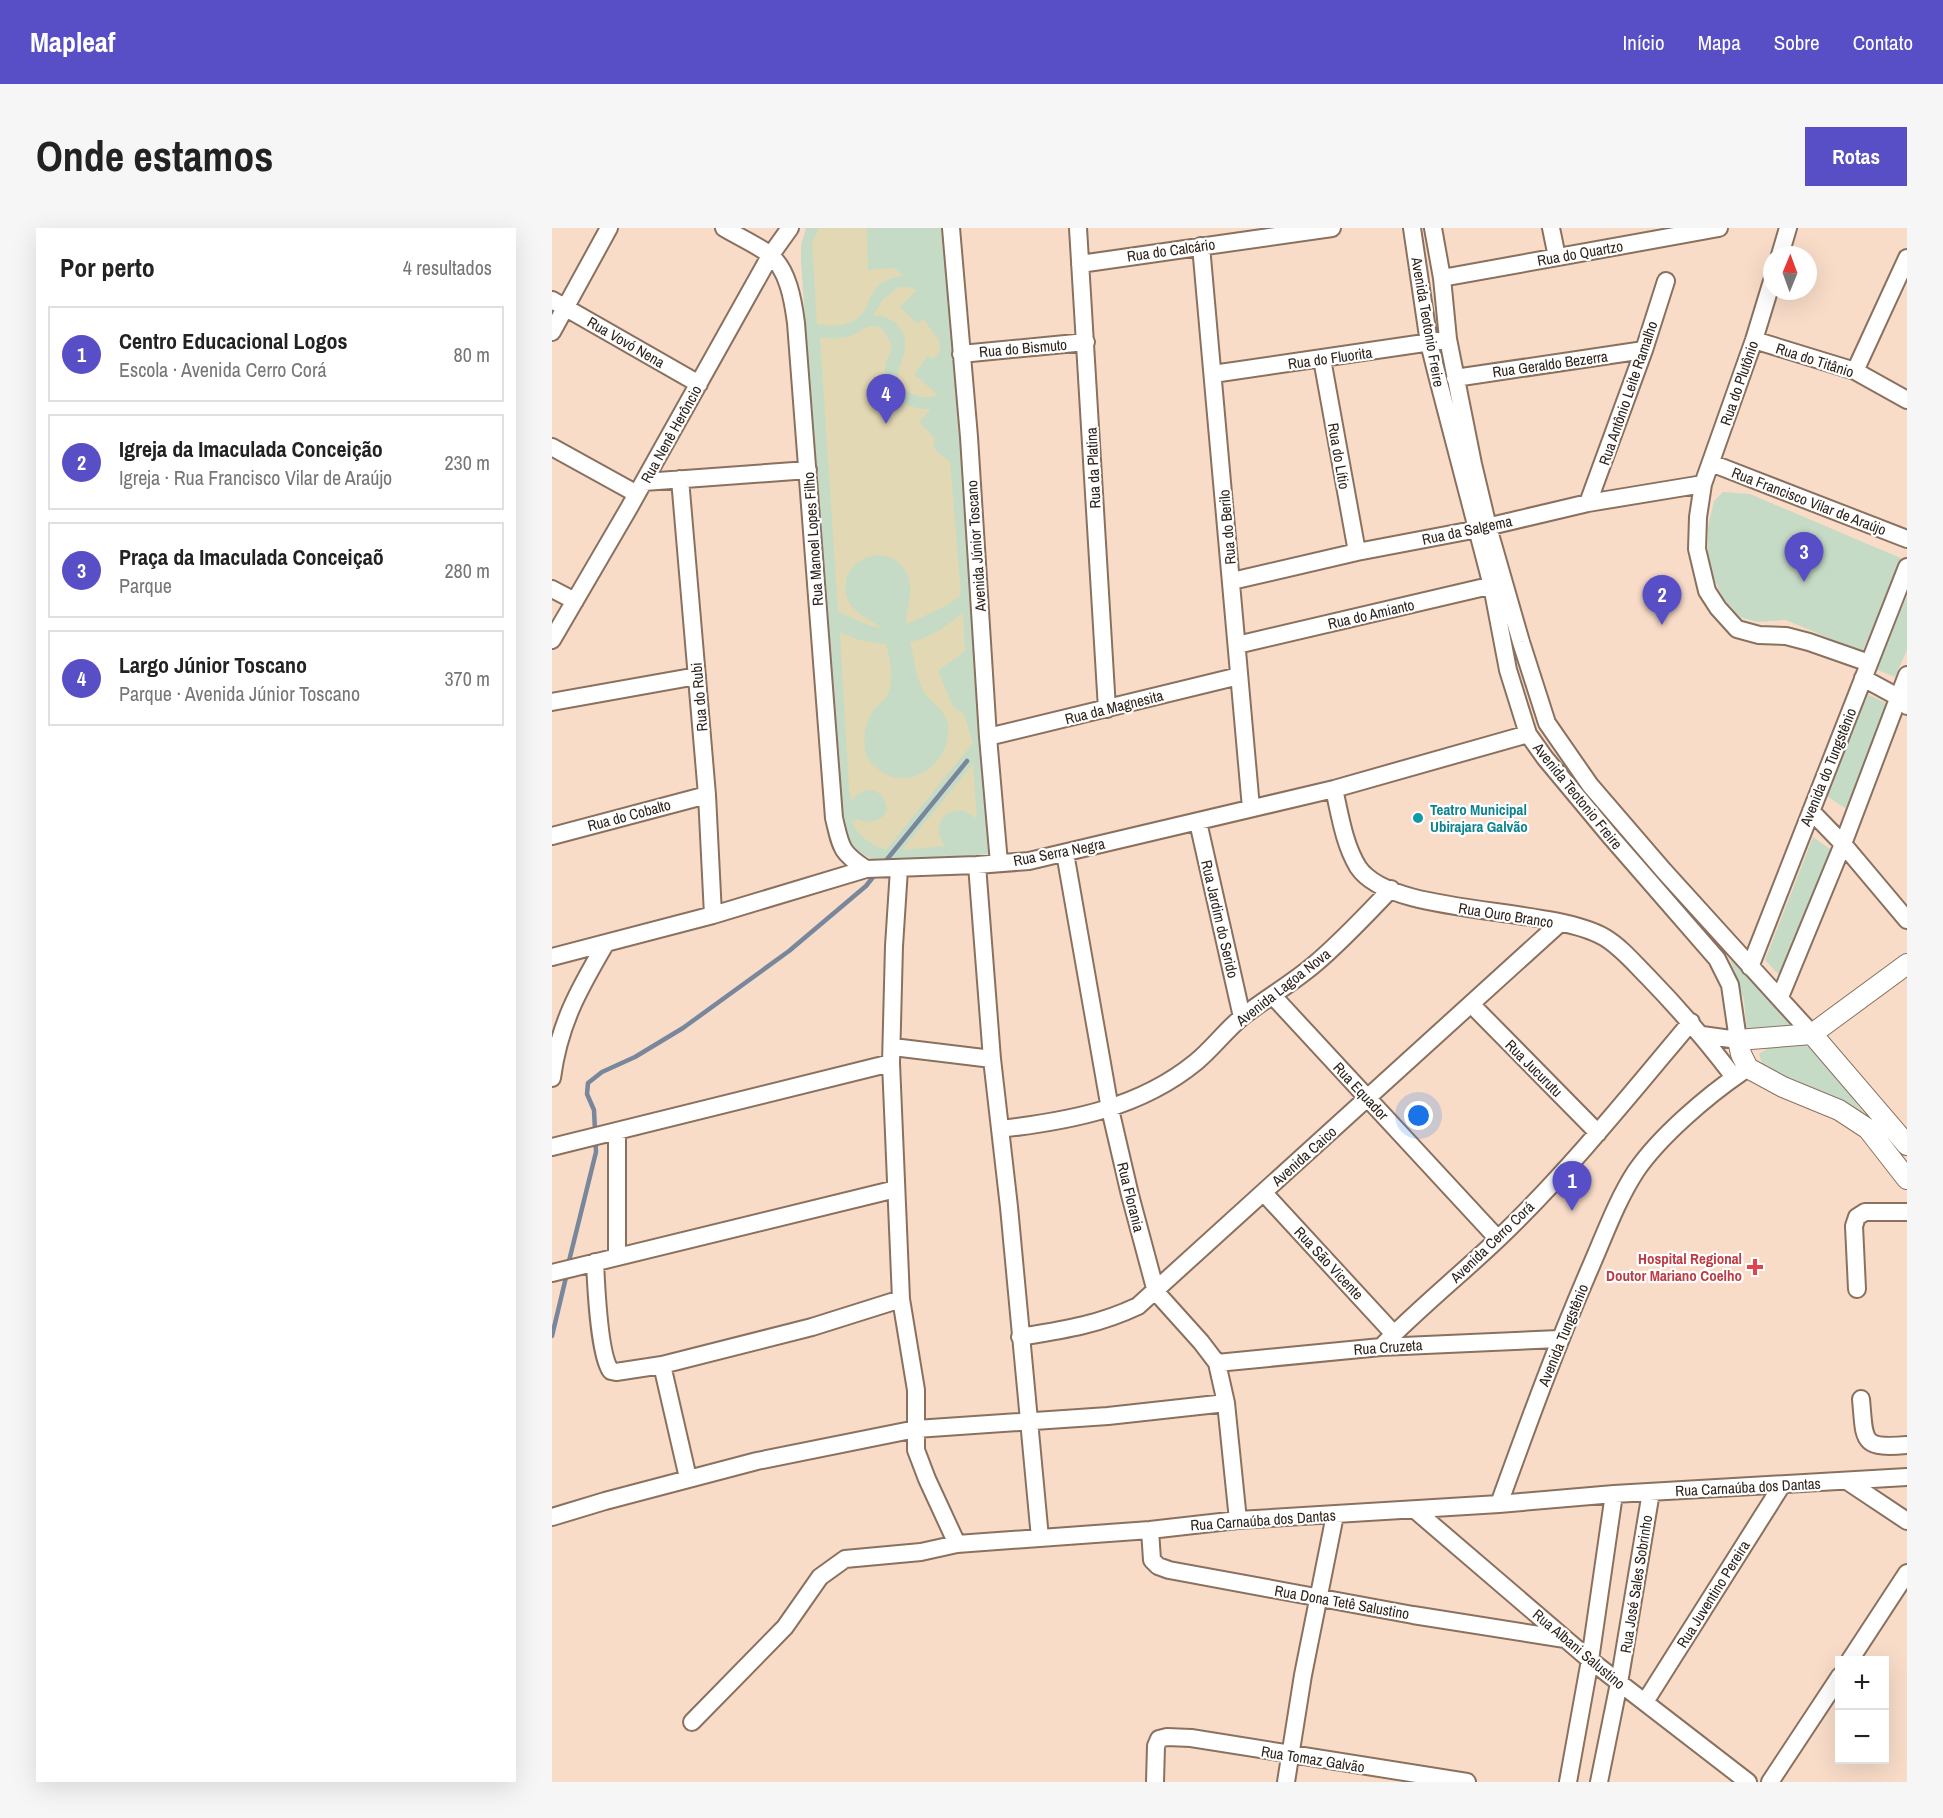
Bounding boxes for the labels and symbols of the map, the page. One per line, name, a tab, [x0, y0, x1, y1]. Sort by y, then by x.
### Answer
street label: Rua do Calcário	[1126, 233, 1217, 267]
street label: Rua do Quartzo	[1535, 235, 1625, 271]
north arrow	[1763, 246, 1817, 300]
street label: Avenida Teotonio Freire	[1406, 254, 1450, 389]
street label: Rua Vovó Nena	[583, 311, 669, 373]
street label: Rua Antônio Leite Ramalho	[1593, 318, 1663, 468]
street label: Rua do Bismuto	[978, 334, 1068, 362]
street label: Rua do Plutônio	[1715, 338, 1763, 428]
street label: Rua do Titânio	[1773, 338, 1857, 383]
street label: Rua do Fluorita	[1287, 342, 1374, 374]
street label: Rua Geraldo Bezerra	[1491, 345, 1609, 382]
pin: 4	[866, 374, 906, 424]
street label: Rua Nenê Herôncio	[635, 381, 707, 487]
street label: Rua do Lítio	[1323, 421, 1355, 491]
street label: Rua da Platina	[1080, 427, 1106, 509]
street label: Rua Francisco Vilar de Araújo	[1729, 462, 1889, 540]
street label: Rua Manoel Lopes Filho	[798, 471, 828, 607]
street label: Avenida Júnior Toscano	[961, 479, 991, 613]
street label: Rua do Berilo	[1213, 488, 1241, 565]
street label: Rua da Salgema	[1420, 510, 1514, 550]
pin: 3	[1784, 532, 1824, 582]
pin: 2	[1642, 576, 1682, 625]
street label: Rua do Amianto	[1326, 594, 1416, 634]
street label: Rua do Rubi	[686, 662, 712, 732]
street label: Rua da Magnesita	[1063, 685, 1165, 729]
street label: Avenida do Tungstênio	[1794, 705, 1861, 830]
street label: Avenida Teotonio Freire	[1528, 737, 1628, 854]
street label: Rua do Cobalto	[585, 794, 673, 836]
place label: Teatro Municipal Ubirajara Galvão	[1430, 799, 1528, 837]
marker: Teatro Municipal Ubirajara Galvão	[1411, 811, 1425, 825]
street label: Rua Serra Negra	[1011, 833, 1107, 871]
street label: Rua Jardim do Serido	[1196, 858, 1244, 980]
street label: Rua Ouro Branco	[1457, 897, 1555, 933]
street label: Avenida Lagoa Nova	[1231, 943, 1335, 1031]
street label: Rua Jucurutu	[1501, 1035, 1567, 1101]
street label: Rua Equador	[1329, 1057, 1393, 1125]
your location	[1404, 1101, 1433, 1130]
street label: Avenida Caico	[1266, 1121, 1341, 1191]
street label: Rua Florania	[1112, 1160, 1150, 1234]
pin: 1	[1552, 1162, 1592, 1211]
street label: Avenida Cerro Corá	[1445, 1196, 1539, 1288]
street label: Rua São Vicente	[1290, 1222, 1368, 1304]
place label: Hospital Regional Doutor Mariano Coelho	[1606, 1248, 1742, 1286]
marker: Hospital Regional Doutor Mariano Coelho	[1746, 1258, 1764, 1276]
street label: Avenida Tungstênio	[1533, 1281, 1593, 1390]
street label: Rua Cruzeta	[1353, 1334, 1423, 1360]
street label: Rua Carnaúba dos Dantas	[1675, 1473, 1821, 1501]
street label: Rua Carnaúba dos Dantas	[1190, 1504, 1336, 1536]
street label: Rua José Sales Sobrinho	[1615, 1513, 1657, 1655]
street label: Rua Juventino Pereira	[1671, 1536, 1755, 1652]
street label: Rua Dona Tetê Salustino	[1273, 1580, 1411, 1624]
street label: Rua Albani Salustino	[1528, 1604, 1630, 1694]
street label: Rua Tomaz Galvão	[1260, 1740, 1366, 1778]

